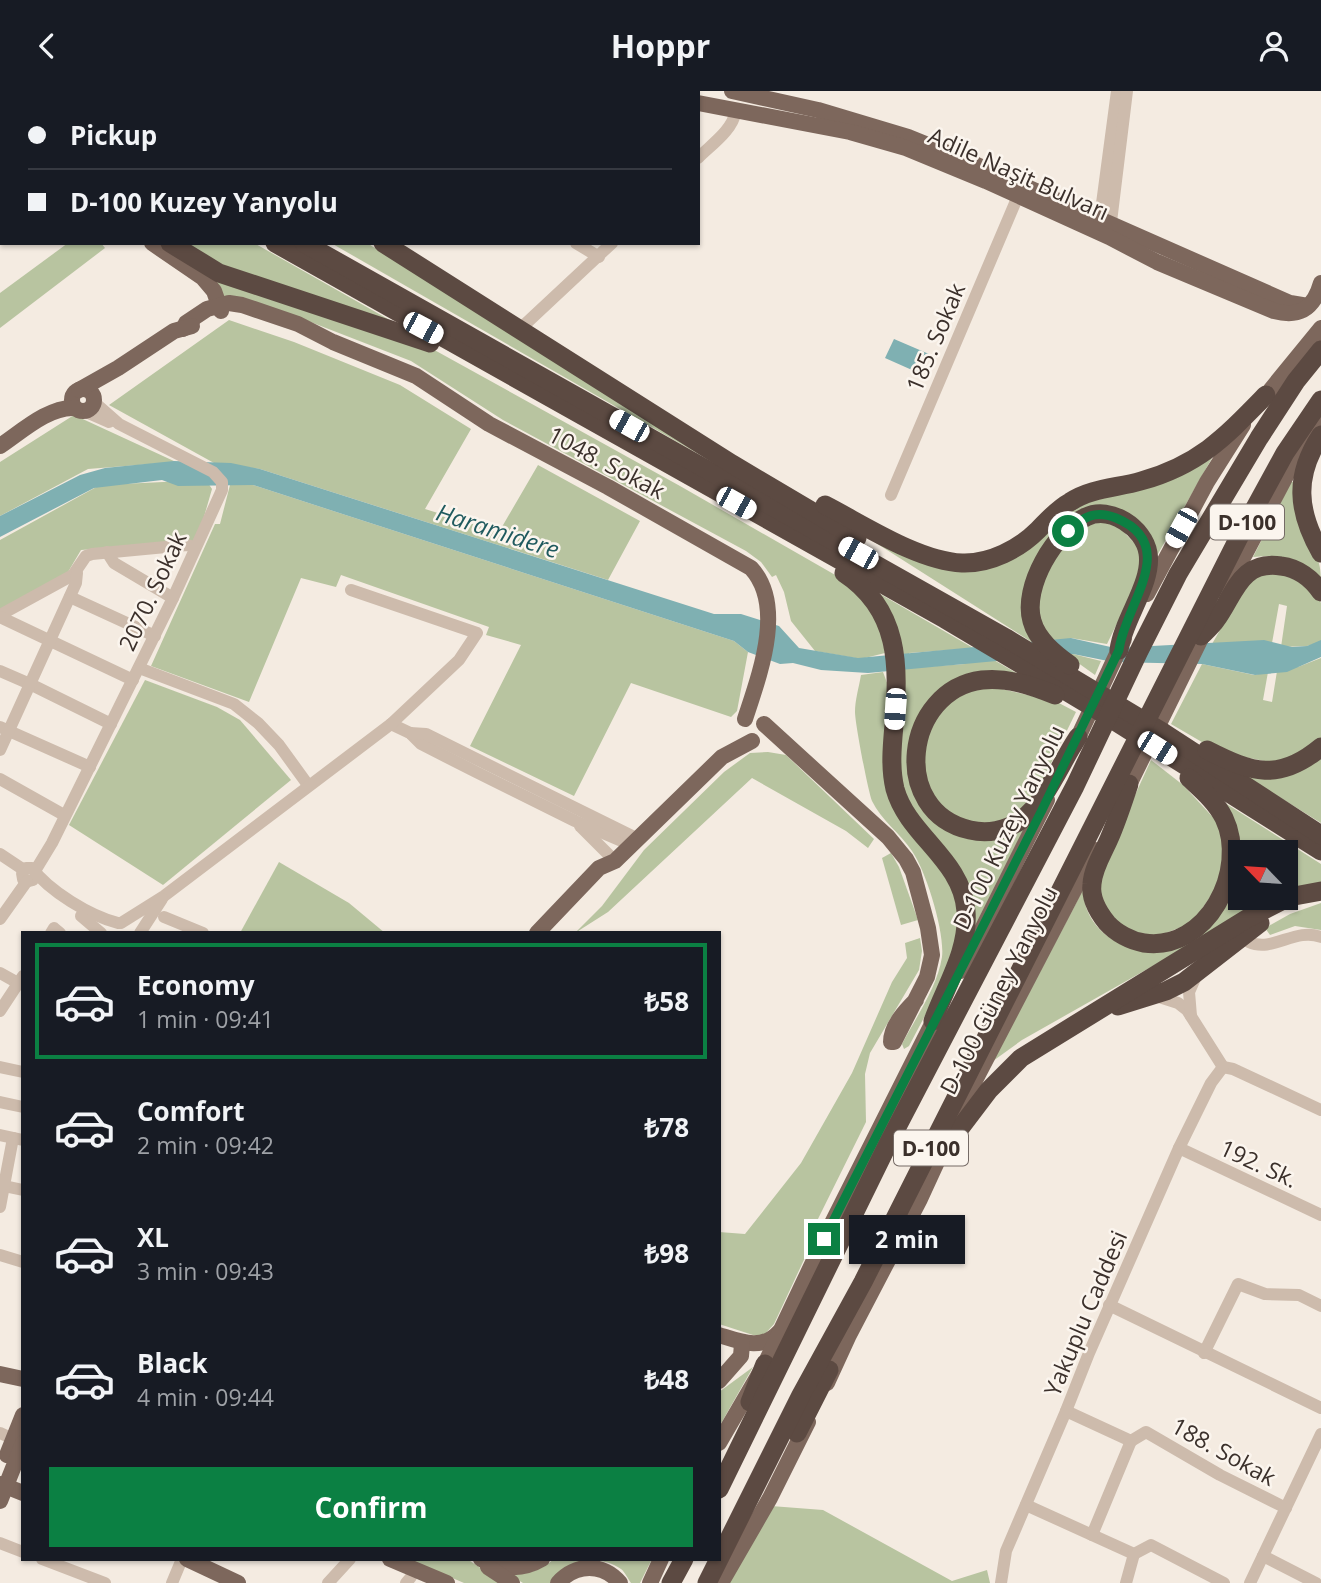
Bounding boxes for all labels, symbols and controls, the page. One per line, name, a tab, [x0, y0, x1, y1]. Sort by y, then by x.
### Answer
text: Hoppr	[611, 24, 710, 67]
icon: back	[28, 27, 66, 65]
icon: person	[1255, 27, 1293, 65]
text: Pickup	[70, 117, 157, 153]
street label: Adile Naşit Bulvarı	[924, 119, 1114, 227]
text: D-100 Kuzey Yanyolu	[70, 184, 338, 220]
street label: 185. Sokak	[898, 278, 972, 396]
car	[400, 309, 447, 347]
car	[606, 407, 653, 445]
street label: 1048. Sokak	[543, 418, 671, 506]
car	[713, 484, 760, 522]
water label: Haramidere	[432, 495, 564, 565]
car	[1162, 505, 1201, 551]
road number: D-100	[1210, 505, 1284, 539]
route start	[1052, 515, 1084, 547]
street label: 2070. Sokak	[110, 526, 194, 656]
car	[835, 534, 882, 572]
car	[884, 687, 907, 731]
street label: D-100 Kuzey Yanyolu	[945, 719, 1071, 935]
car	[1134, 728, 1181, 768]
north arrow	[1228, 840, 1298, 910]
map controls	[1228, 840, 1298, 910]
street label: D-100 Güney Yanyolu	[932, 880, 1064, 1100]
text: Economy	[137, 967, 255, 1003]
icon: car	[53, 970, 116, 1033]
text: ₺58	[644, 983, 689, 1019]
text: 1 min · 09:41	[137, 1003, 274, 1035]
text: Comfort	[137, 1093, 244, 1129]
icon: car	[53, 1096, 116, 1159]
text: ₺78	[644, 1109, 689, 1145]
text: 2 min · 09:42	[137, 1129, 274, 1161]
road number: D-100	[894, 1131, 968, 1165]
street label: 192. Sk.	[1215, 1131, 1303, 1195]
callout: 2 min	[848, 1215, 964, 1263]
text: XL	[137, 1219, 169, 1255]
icon: car	[53, 1222, 116, 1285]
route end	[808, 1223, 840, 1255]
text: 2 min	[875, 1223, 939, 1255]
street label: Yakuplu Caddesi	[1036, 1225, 1134, 1401]
text: ₺98	[644, 1235, 689, 1271]
text: 3 min · 09:43	[137, 1255, 274, 1287]
text: Black	[137, 1345, 208, 1381]
icon: car	[53, 1348, 116, 1411]
text: ₺48	[644, 1361, 689, 1397]
text: 4 min · 09:44	[137, 1381, 274, 1413]
street label: 188. Sokak	[1166, 1409, 1282, 1493]
button: Confirm	[49, 1467, 693, 1547]

